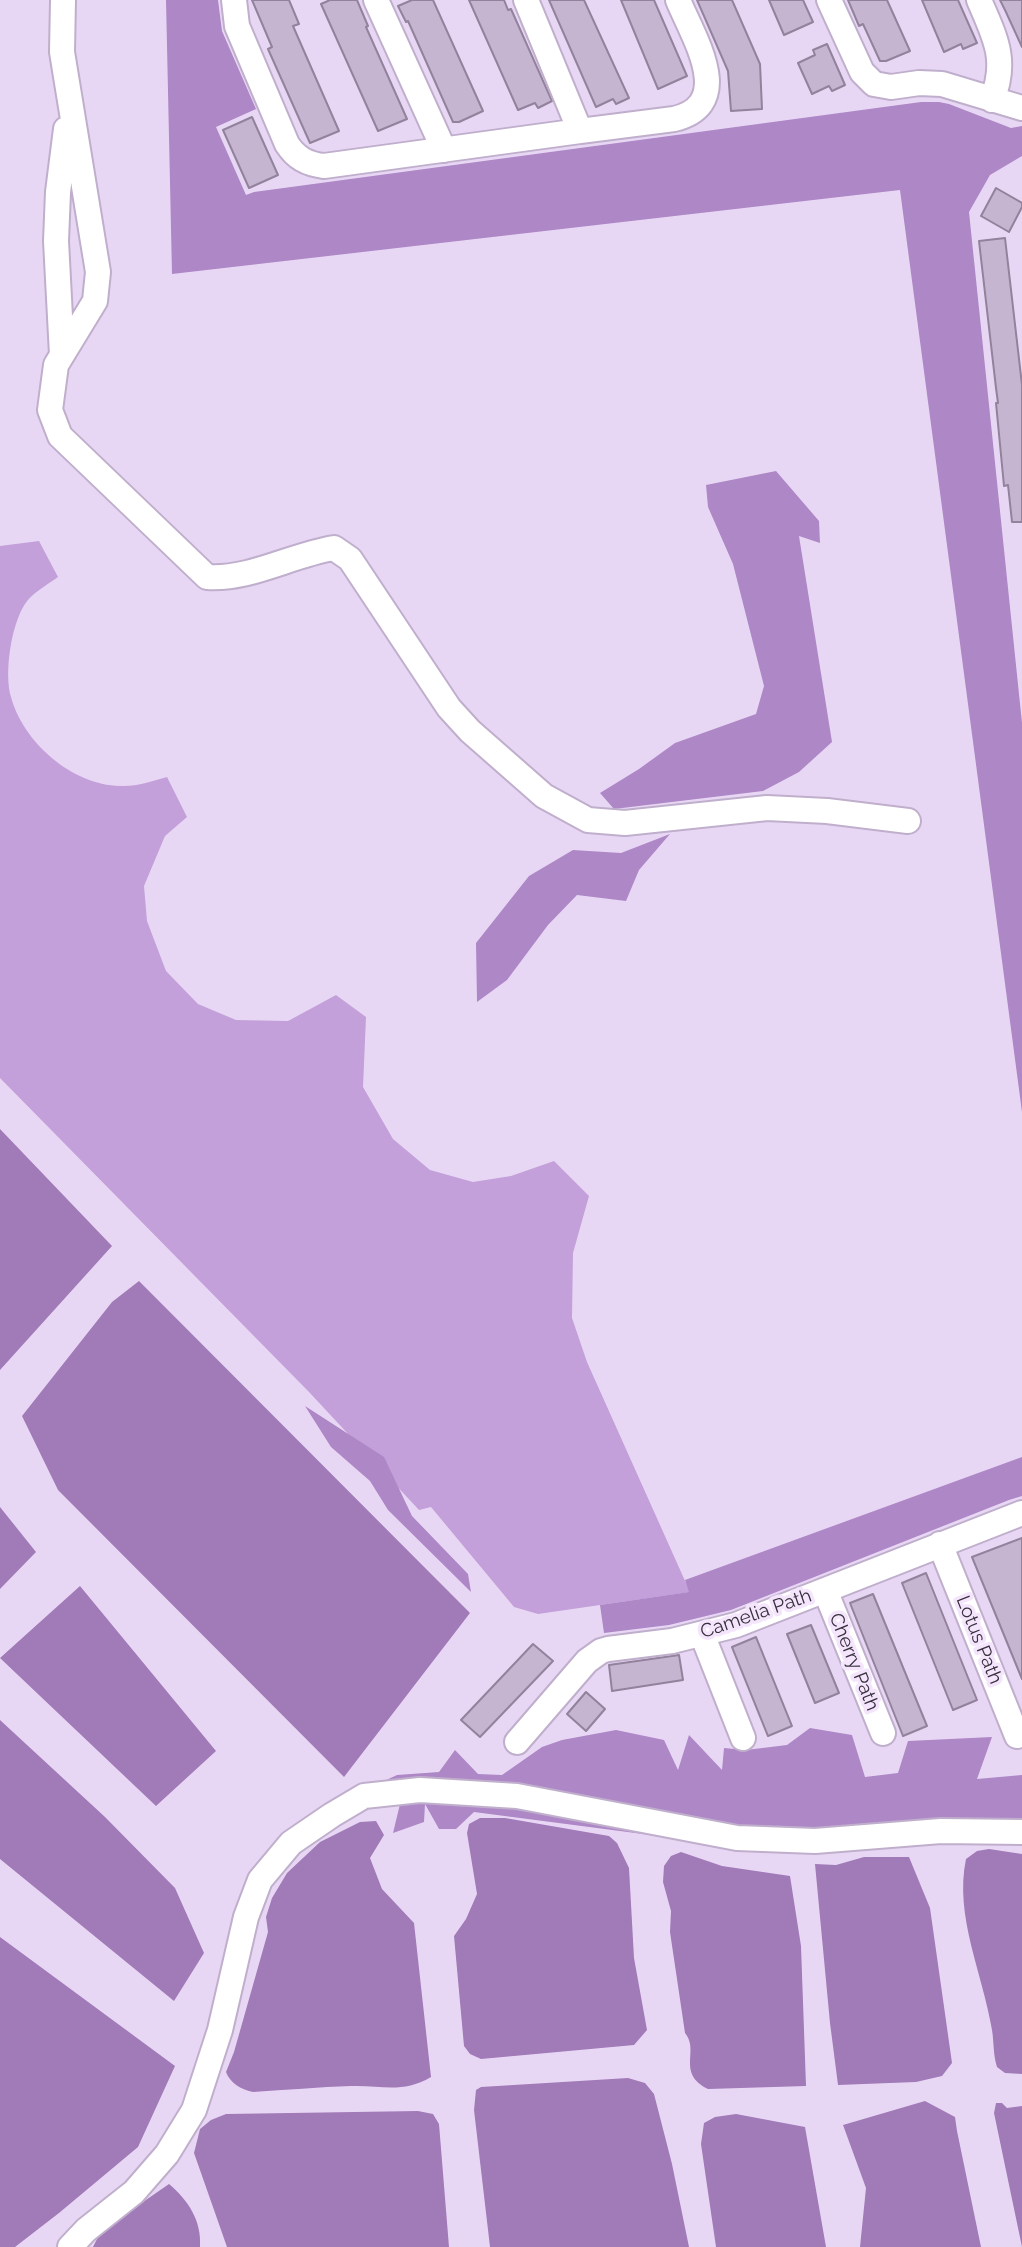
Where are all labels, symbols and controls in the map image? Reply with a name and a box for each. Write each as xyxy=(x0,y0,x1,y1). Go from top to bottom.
street label: Camelia Path xyxy=(697,1584,815,1644)
street label: Lotus Path xyxy=(951,1593,1007,1687)
street label: Cherry Path xyxy=(824,1610,884,1714)

